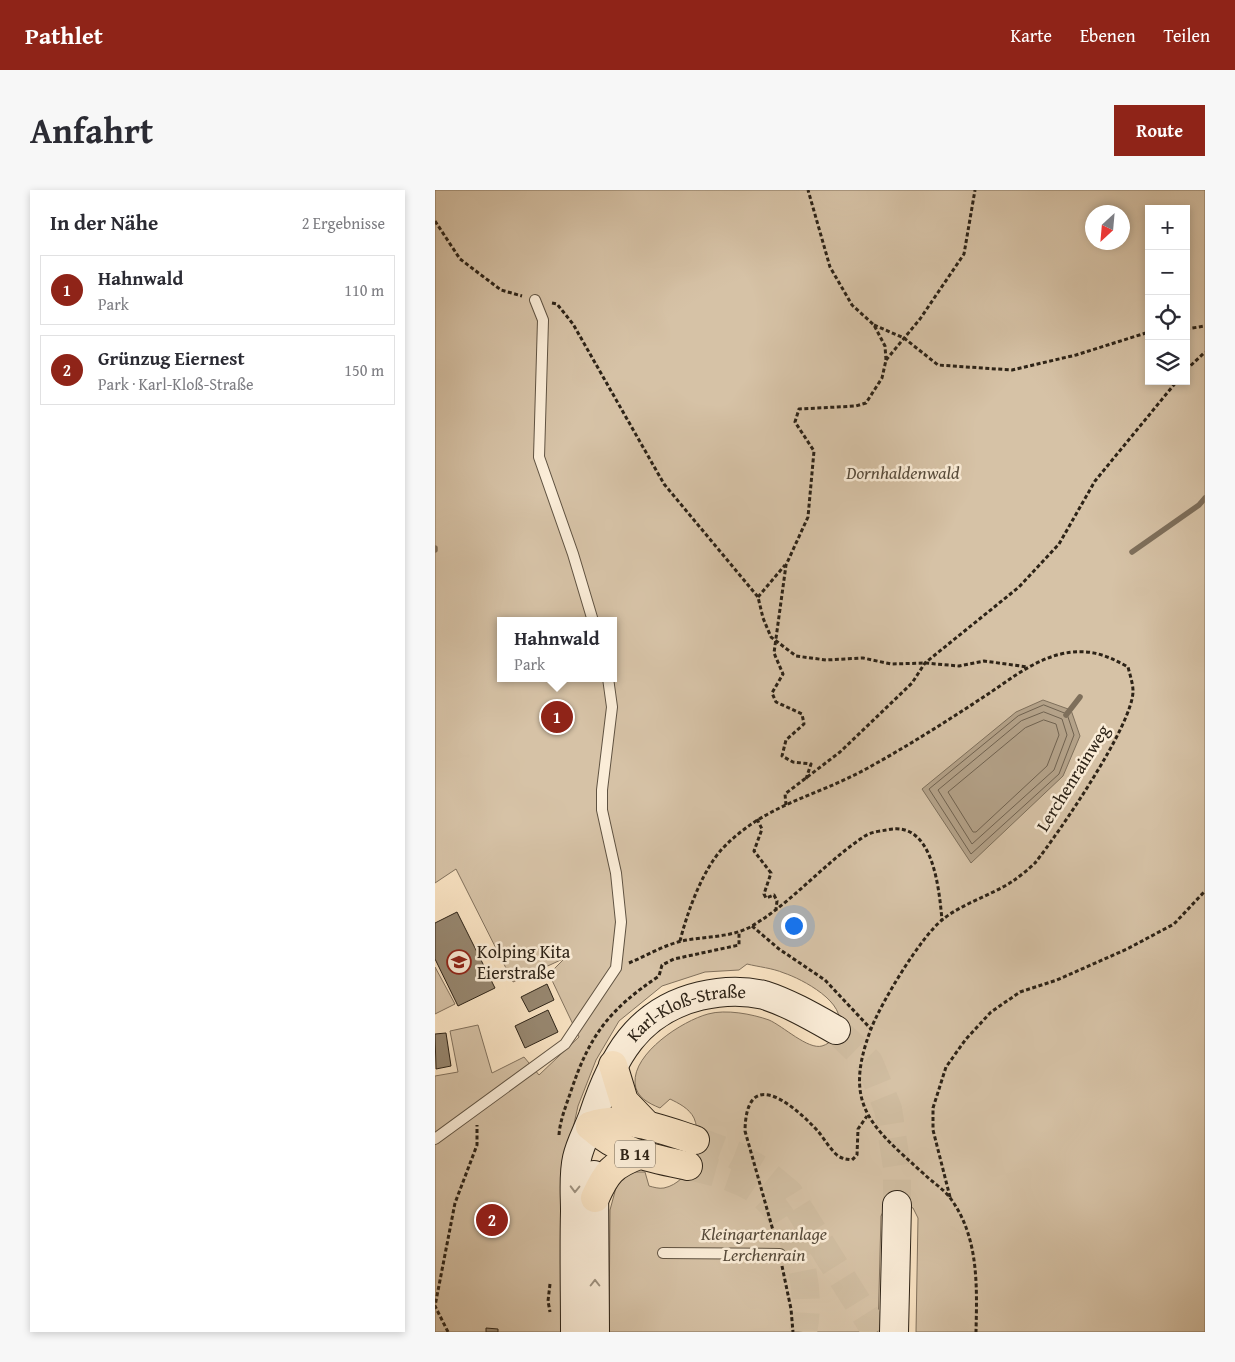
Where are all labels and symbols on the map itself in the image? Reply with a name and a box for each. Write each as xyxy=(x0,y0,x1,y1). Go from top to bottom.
north arrow xyxy=(1085,205,1130,250)
park label: Dornhaldenwald xyxy=(845,459,960,486)
pin: 1 xyxy=(541,698,573,736)
street label: Lerchenrainweg xyxy=(1029,719,1116,836)
your location xyxy=(781,913,807,939)
place label: Kolping Kita Eierstraße xyxy=(477,938,571,986)
school or university icon: Kolping Kita Eierstraße xyxy=(446,949,472,975)
street label: Karl-Kloß-Straße xyxy=(620,978,747,1047)
road number: B 14 xyxy=(615,1141,655,1168)
one-way arrow xyxy=(570,1186,580,1194)
pin: 2 xyxy=(476,1201,508,1239)
park label: Kleingartenanlage Lerchenrain xyxy=(700,1220,827,1268)
one-way arrow xyxy=(590,1279,600,1287)

